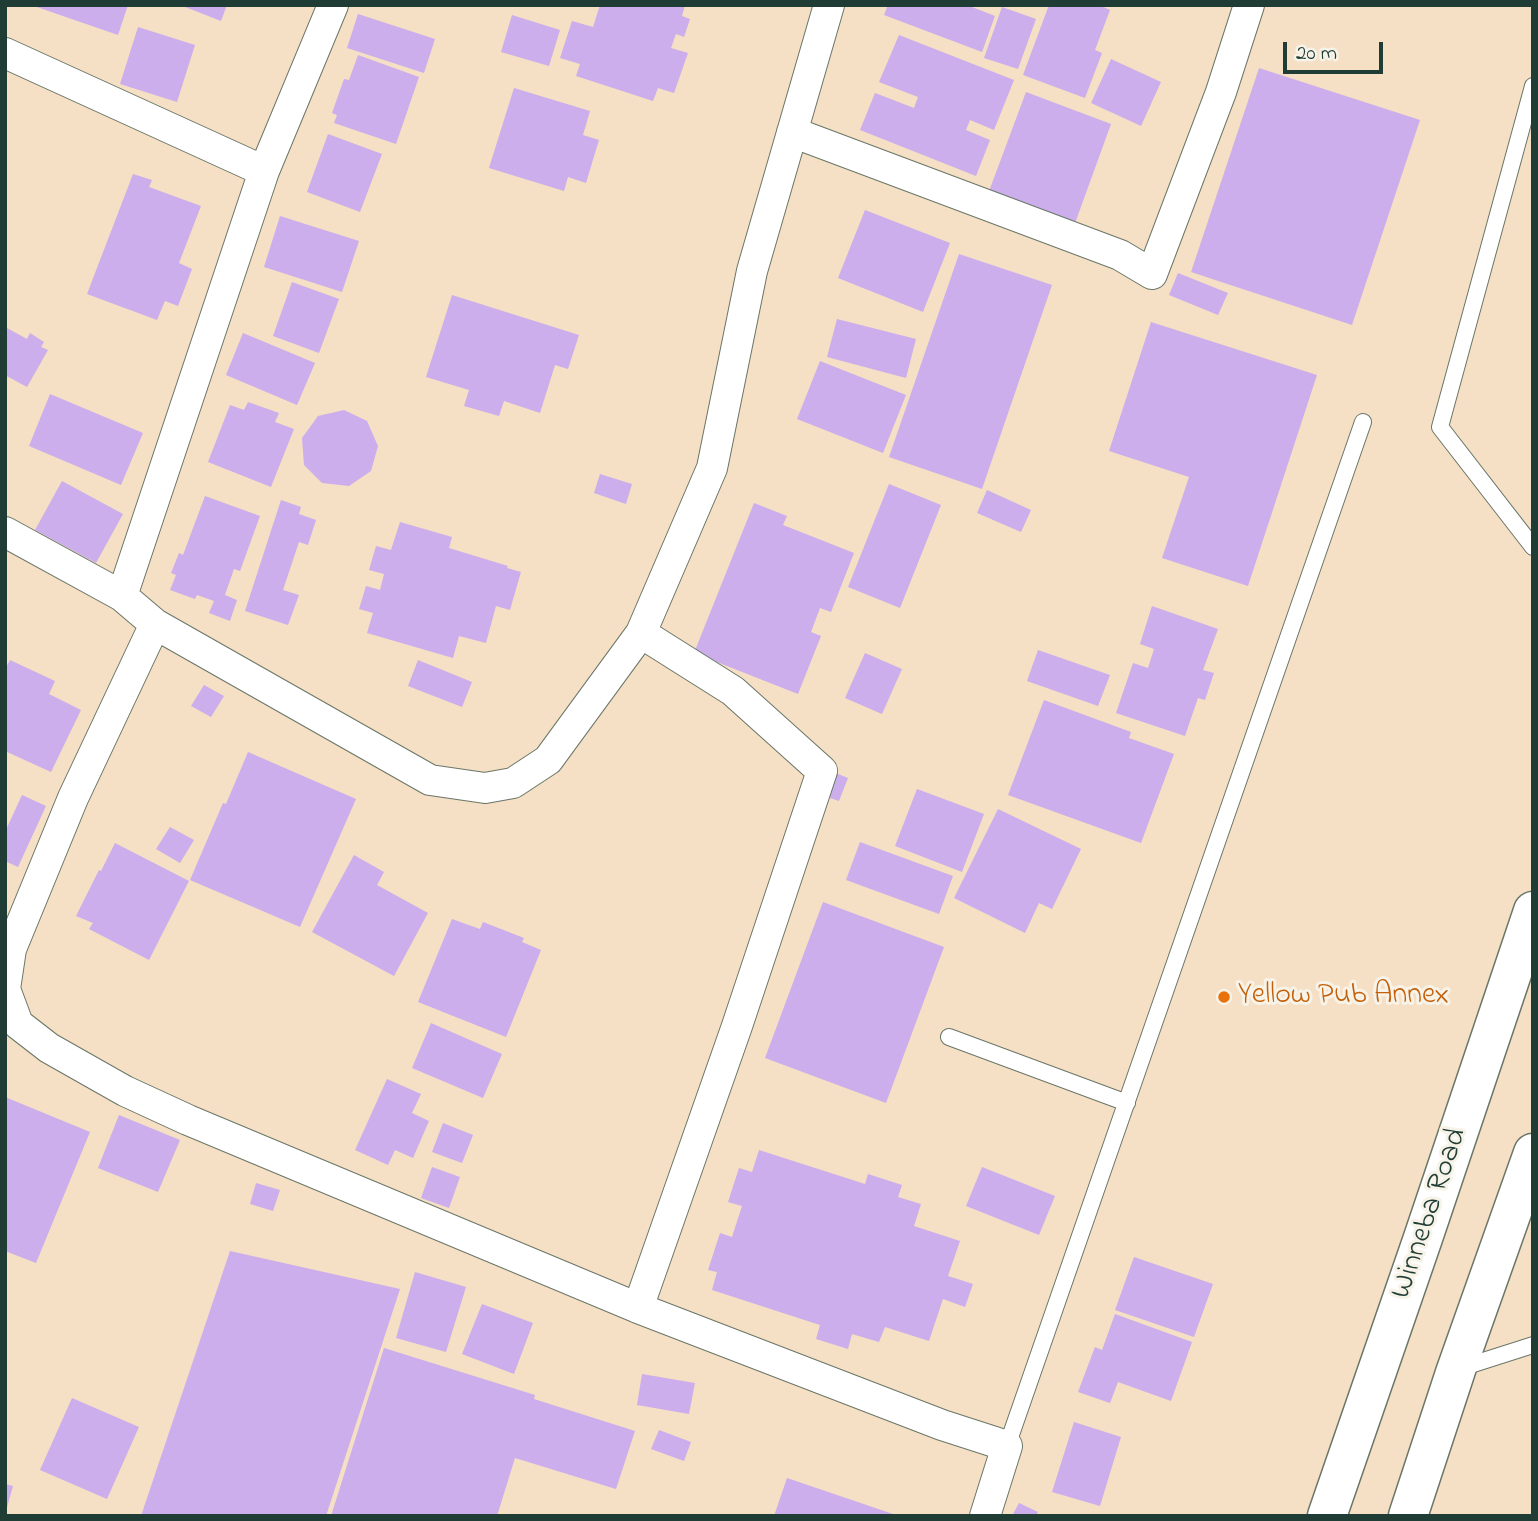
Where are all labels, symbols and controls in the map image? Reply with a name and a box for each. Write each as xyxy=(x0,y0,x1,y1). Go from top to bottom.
scale bar xyxy=(1286,28,1386,72)
text: 20 m xyxy=(1296,39,1337,69)
place label: Yellow Pub Annex xyxy=(1238,979,1449,1015)
marker: Yellow Pub Annex xyxy=(1216,989,1232,1005)
street label: Winneba Road xyxy=(1385,1124,1477,1304)

